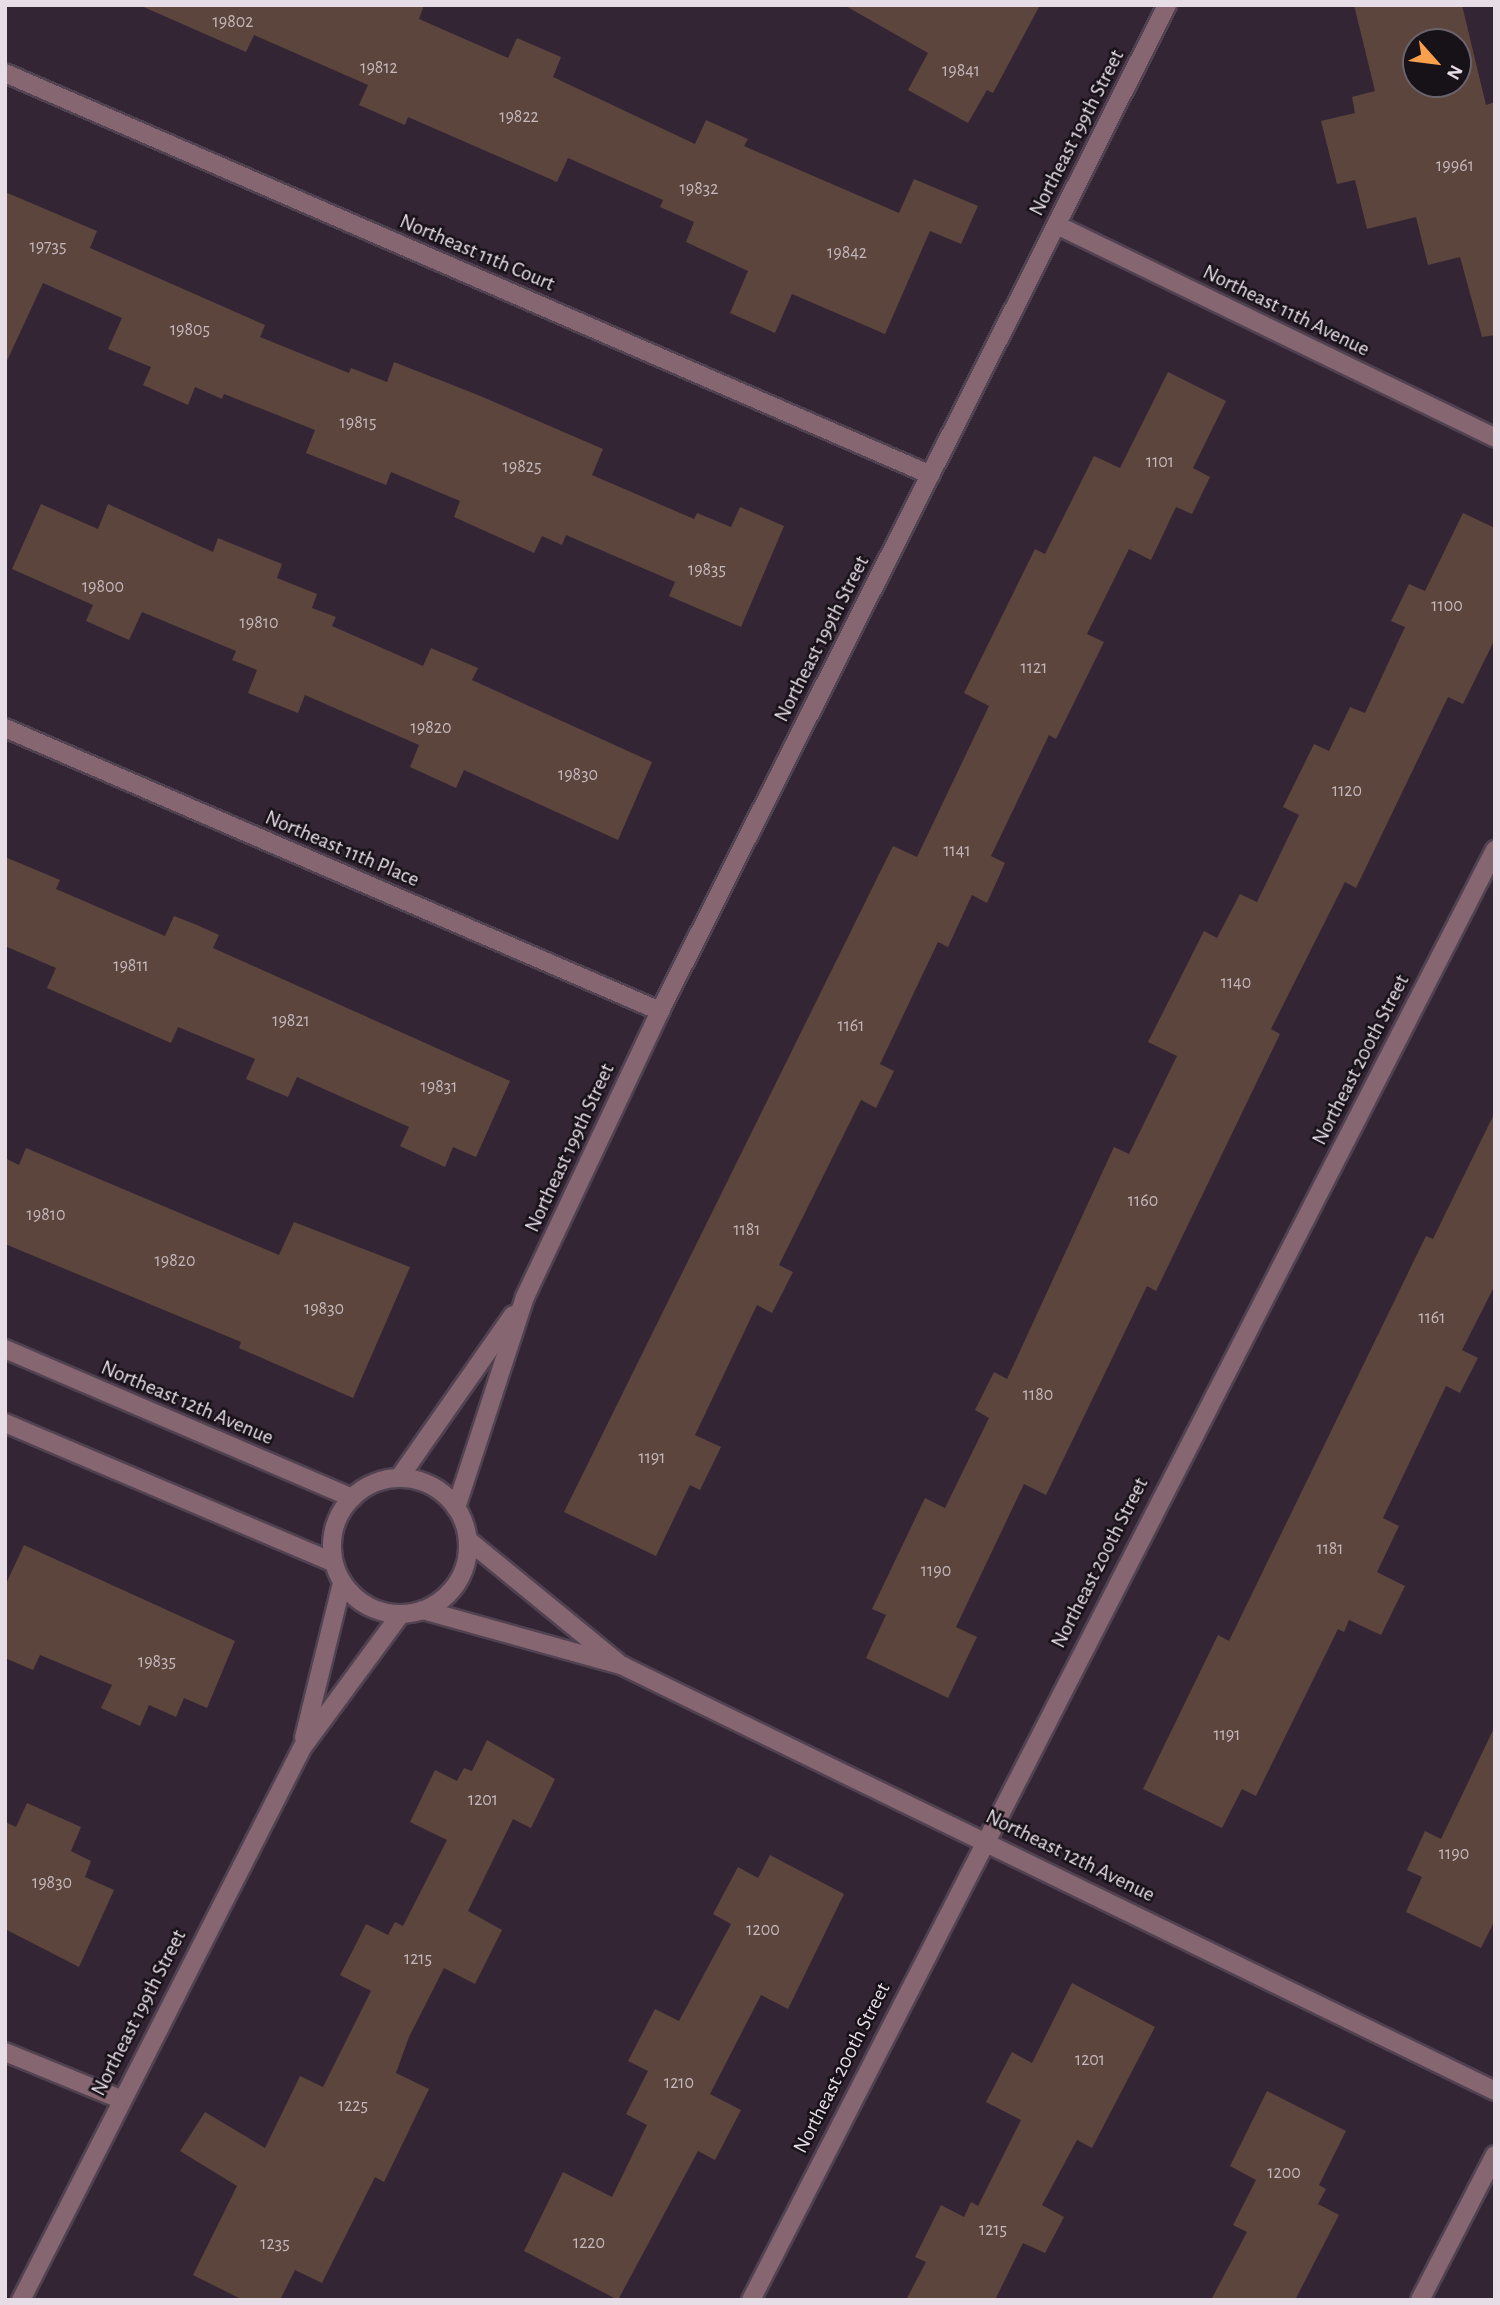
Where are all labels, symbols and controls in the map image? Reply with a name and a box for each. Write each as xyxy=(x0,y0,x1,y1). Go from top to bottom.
house number: 19802 xyxy=(213,11,253,33)
north arrow xyxy=(1402,28,1472,98)
street label: Northeast 199th Street xyxy=(1024,46,1130,220)
house number: 19812 xyxy=(360,57,398,79)
house number: 19841 xyxy=(942,60,980,82)
text: N xyxy=(1443,62,1466,82)
house number: 19822 xyxy=(499,106,539,128)
house number: 19961 xyxy=(1436,155,1474,177)
house number: 19832 xyxy=(680,178,718,200)
street label: Northeast 11th Court xyxy=(396,209,558,297)
house number: 19735 xyxy=(29,236,67,258)
house number: 19842 xyxy=(827,242,867,264)
street label: Northeast 11th Avenue xyxy=(1198,260,1374,362)
house number: 19805 xyxy=(170,319,210,341)
house number: 19815 xyxy=(340,412,376,434)
house number: 1101 xyxy=(1146,451,1174,473)
house number: 19825 xyxy=(503,456,541,478)
street label: Northeast 199th Street xyxy=(769,552,875,726)
house number: 19835 xyxy=(688,559,726,581)
house number: 19800 xyxy=(82,576,124,598)
house number: 1100 xyxy=(1431,595,1463,617)
house number: 19810 xyxy=(240,612,278,634)
house number: 1121 xyxy=(1021,657,1047,679)
house number: 19820 xyxy=(411,717,451,739)
house number: 19830 xyxy=(558,764,598,786)
house number: 1120 xyxy=(1332,780,1362,802)
street label: Northeast 11th Place xyxy=(261,805,423,893)
house number: 1141 xyxy=(943,840,971,862)
house number: 19811 xyxy=(113,955,149,977)
street label: Northeast 200th Street xyxy=(1307,971,1415,1149)
house number: 1140 xyxy=(1221,972,1251,994)
house number: 19821 xyxy=(272,1010,310,1032)
house number: 1161 xyxy=(837,1015,865,1037)
street label: Northeast 199th Street xyxy=(520,1060,620,1236)
house number: 19831 xyxy=(421,1076,457,1098)
house number: 1160 xyxy=(1128,1190,1158,1212)
house number: 19810 xyxy=(27,1204,65,1226)
house number: 1181 xyxy=(733,1219,761,1241)
house number: 19820 xyxy=(155,1250,195,1272)
house number: 19830 xyxy=(304,1298,344,1320)
house number: 1161 xyxy=(1418,1307,1446,1329)
street label: Northeast 12th Avenue xyxy=(97,1355,277,1451)
house number: 1180 xyxy=(1023,1384,1053,1406)
house number: 1191 xyxy=(638,1447,666,1469)
street label: Northeast 200th Street xyxy=(1046,1474,1154,1652)
house number: 1181 xyxy=(1316,1538,1344,1560)
house number: 1190 xyxy=(921,1560,951,1582)
house number: 19835 xyxy=(138,1651,176,1673)
house number: 1191 xyxy=(1213,1724,1241,1746)
house number: 1201 xyxy=(468,1789,498,1811)
street label: Northeast 12th Avenue xyxy=(981,1804,1159,1908)
house number: 1190 xyxy=(1439,1843,1469,1865)
house number: 19830 xyxy=(32,1872,72,1894)
house number: 1200 xyxy=(746,1919,780,1941)
street label: Northeast 199th Street xyxy=(86,1926,192,2100)
house number: 1215 xyxy=(404,1948,432,1970)
street label: Northeast 200th Street xyxy=(788,1979,896,2157)
house number: 1201 xyxy=(1075,2049,1105,2071)
house number: 1210 xyxy=(664,2072,694,2094)
house number: 1225 xyxy=(338,2095,368,2117)
house number: 1200 xyxy=(1267,2162,1301,2184)
house number: 1215 xyxy=(979,2219,1007,2241)
house number: 1220 xyxy=(573,2232,605,2254)
house number: 1235 xyxy=(260,2233,290,2255)

